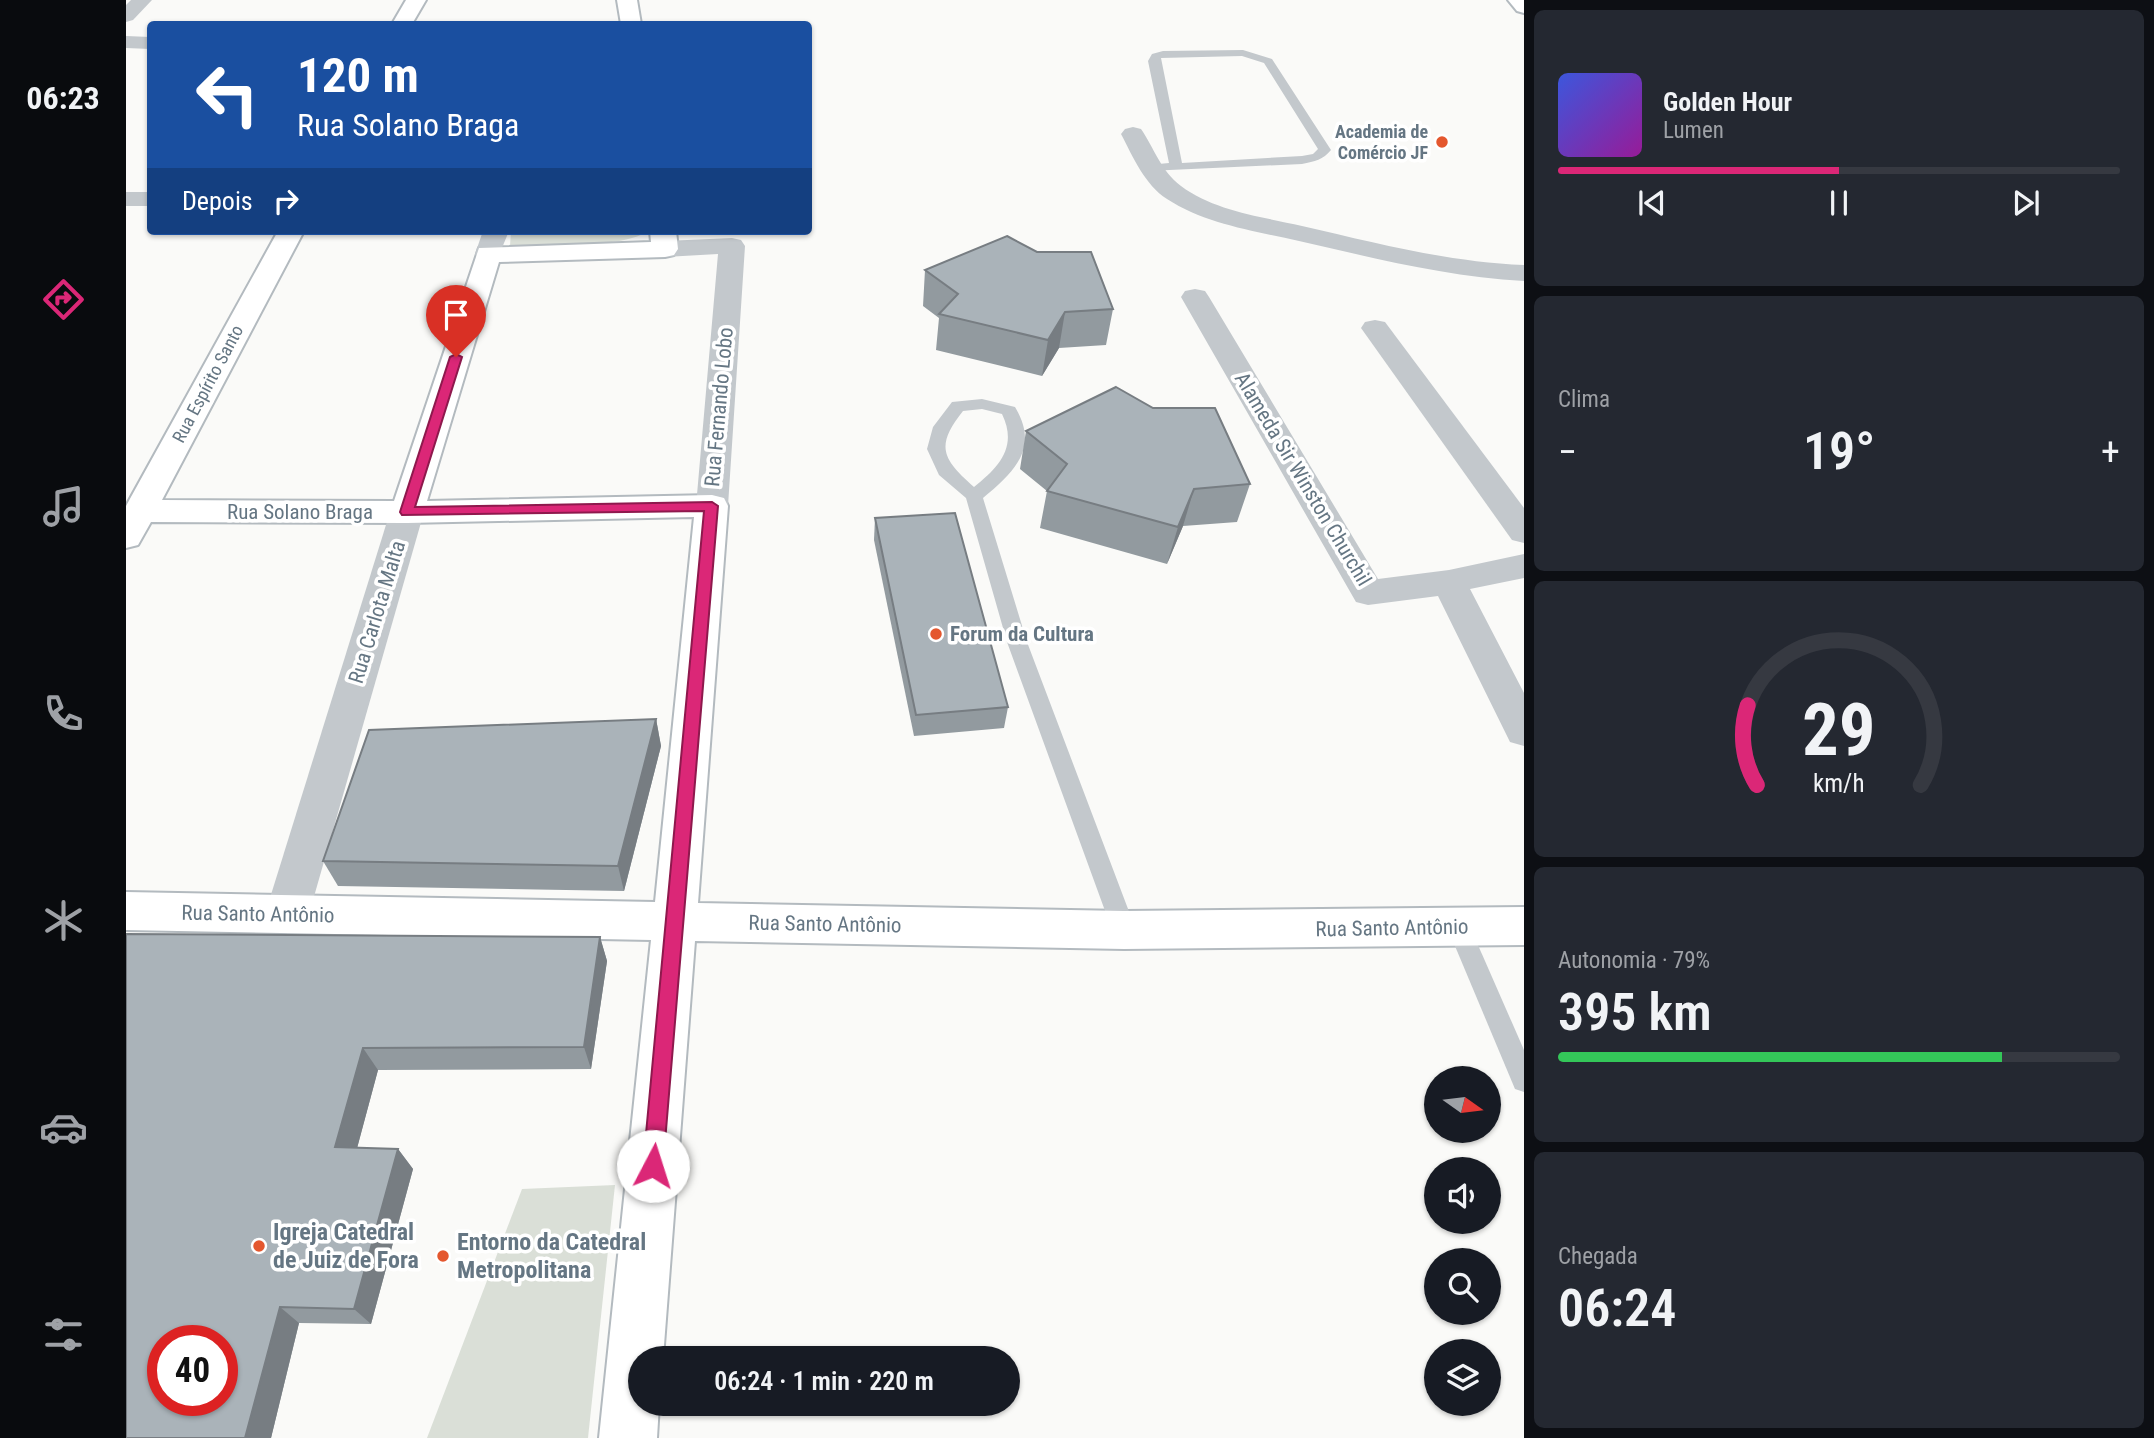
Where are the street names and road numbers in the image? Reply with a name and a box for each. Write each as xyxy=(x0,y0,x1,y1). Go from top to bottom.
street label: Rua Espírito Santo xyxy=(168,321,247,446)
street label: Rua Fernando Lobo xyxy=(700,326,738,488)
street label: Alameda Sir Winston Churchil xyxy=(1230,368,1376,590)
street label: Rua Solano Braga xyxy=(227,500,373,524)
street label: Rua Carlota Malta xyxy=(344,538,410,686)
street label: Rua Santo Antônio xyxy=(181,901,335,927)
street label: Rua Santo Antônio xyxy=(748,911,902,937)
street label: Rua Santo Antônio xyxy=(1315,915,1469,941)

